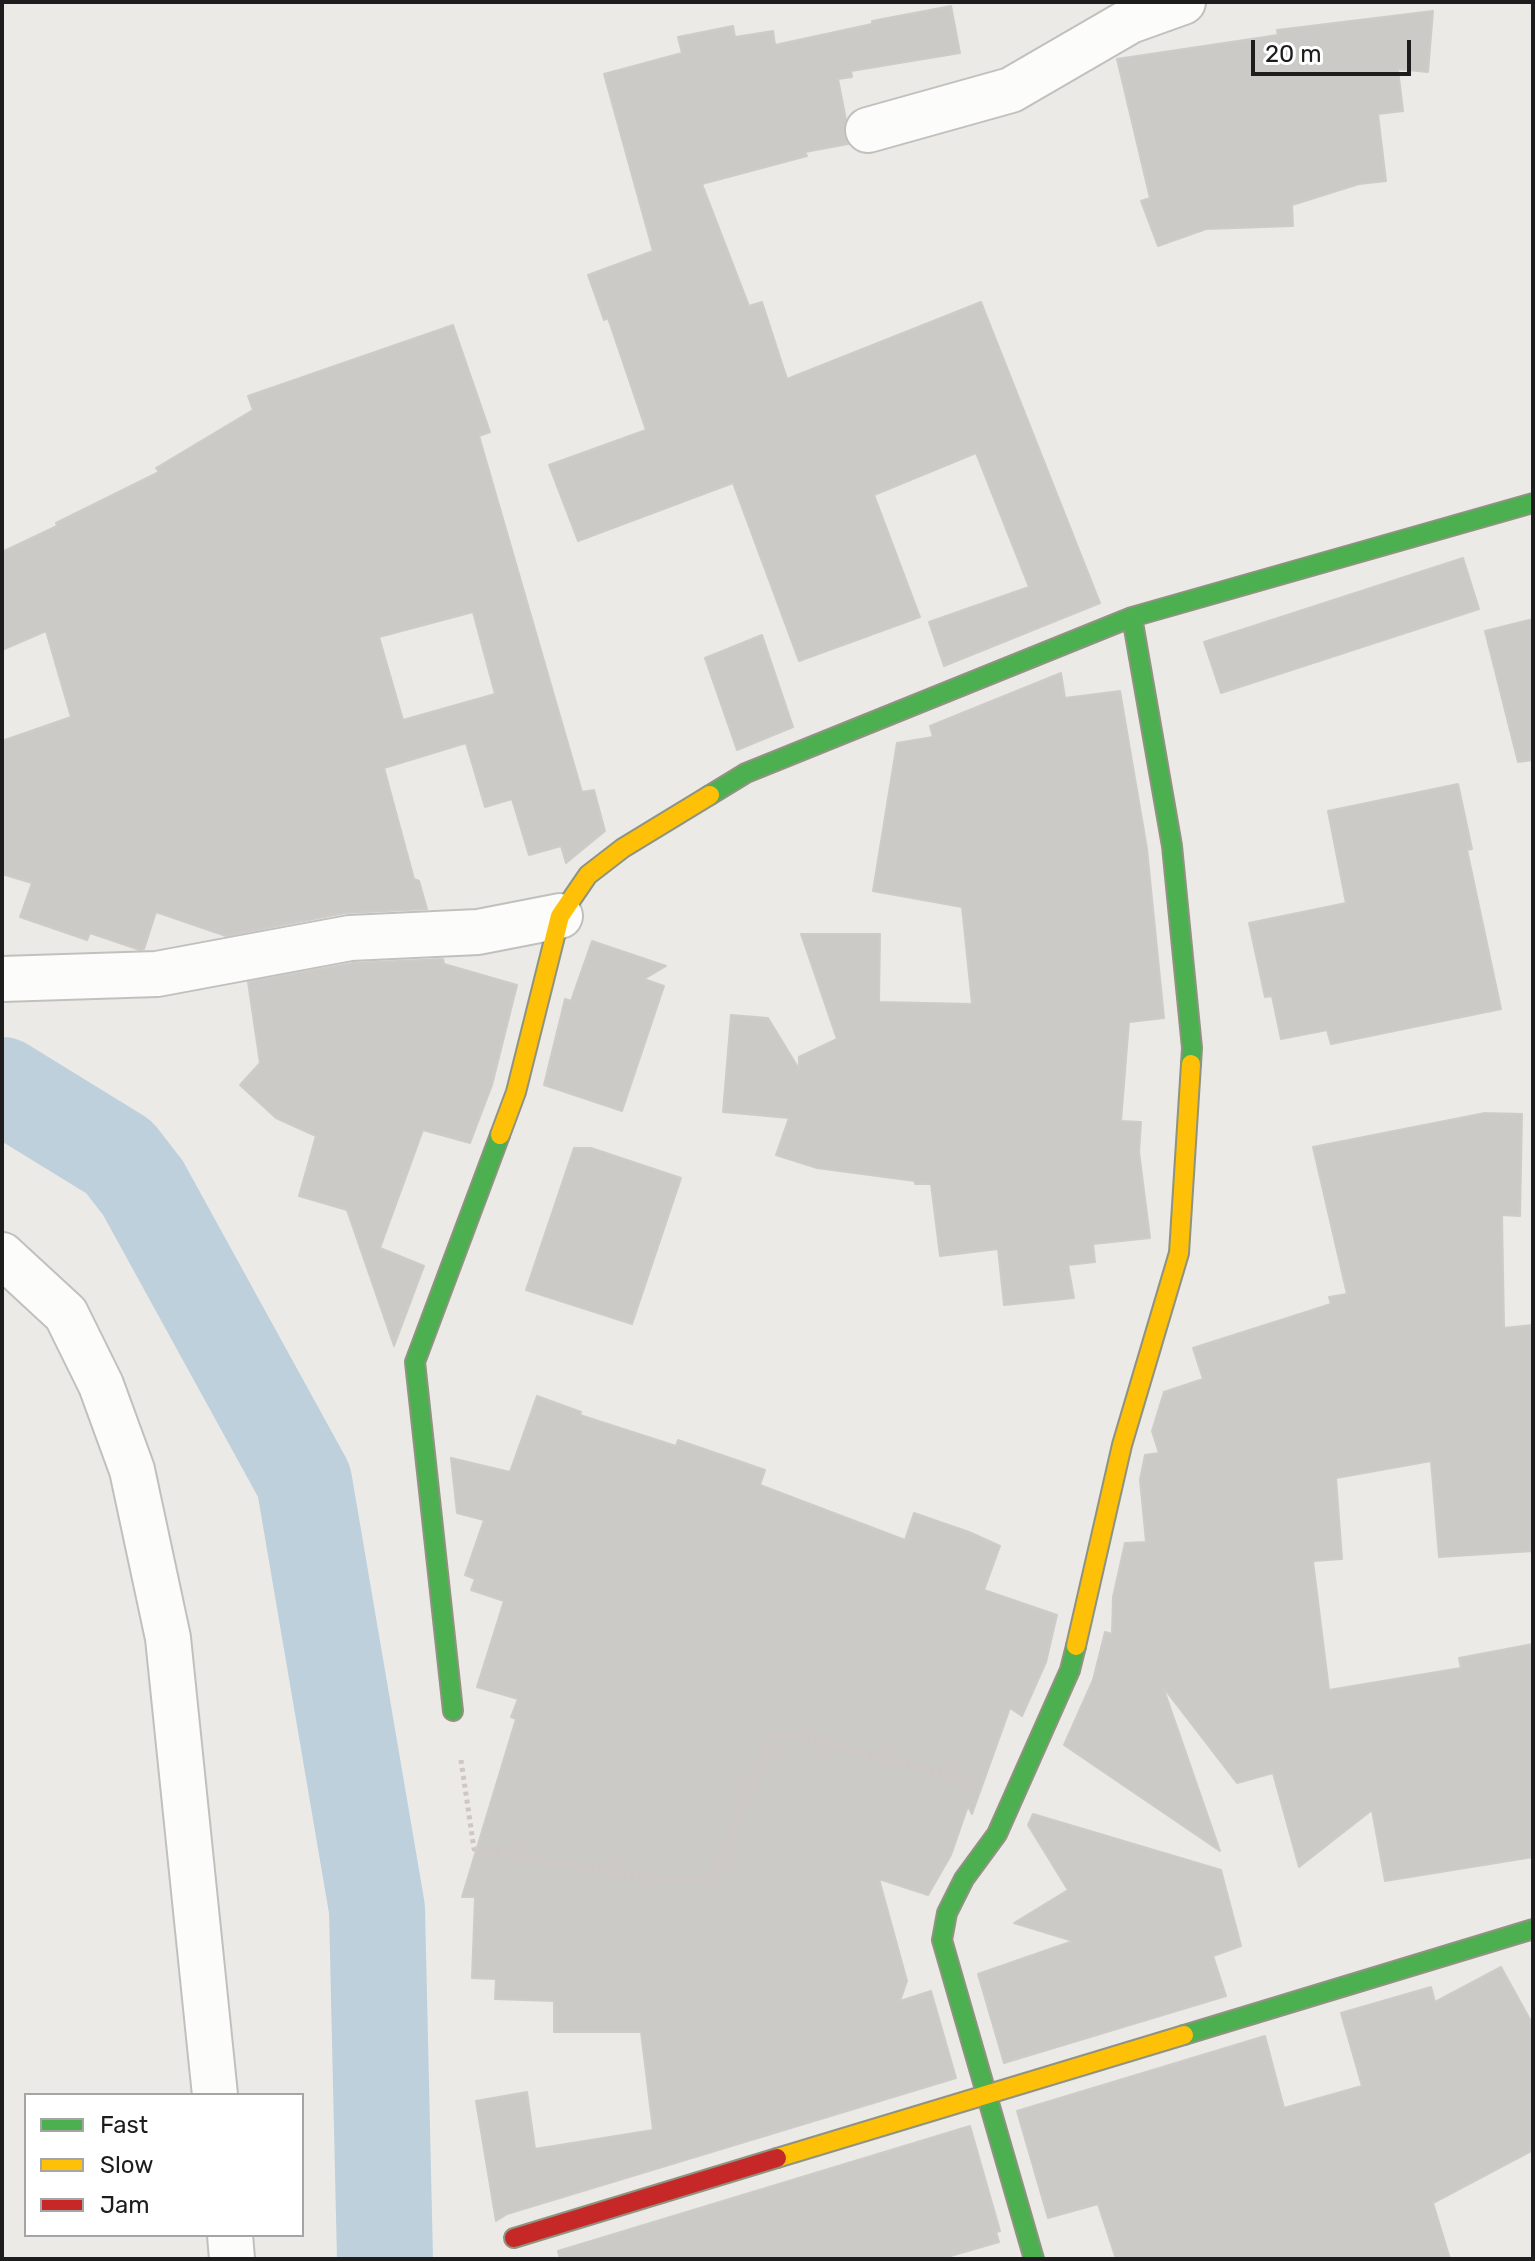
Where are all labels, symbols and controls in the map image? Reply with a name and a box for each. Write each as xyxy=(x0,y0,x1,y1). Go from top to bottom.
scale bar xyxy=(1255,24,1415,74)
text: 20 m xyxy=(1265,40,1322,68)
legend xyxy=(24,2093,304,2237)
text: Fast xyxy=(100,2111,148,2139)
text: Slow xyxy=(100,2151,153,2179)
text: Jam xyxy=(100,2191,150,2219)

